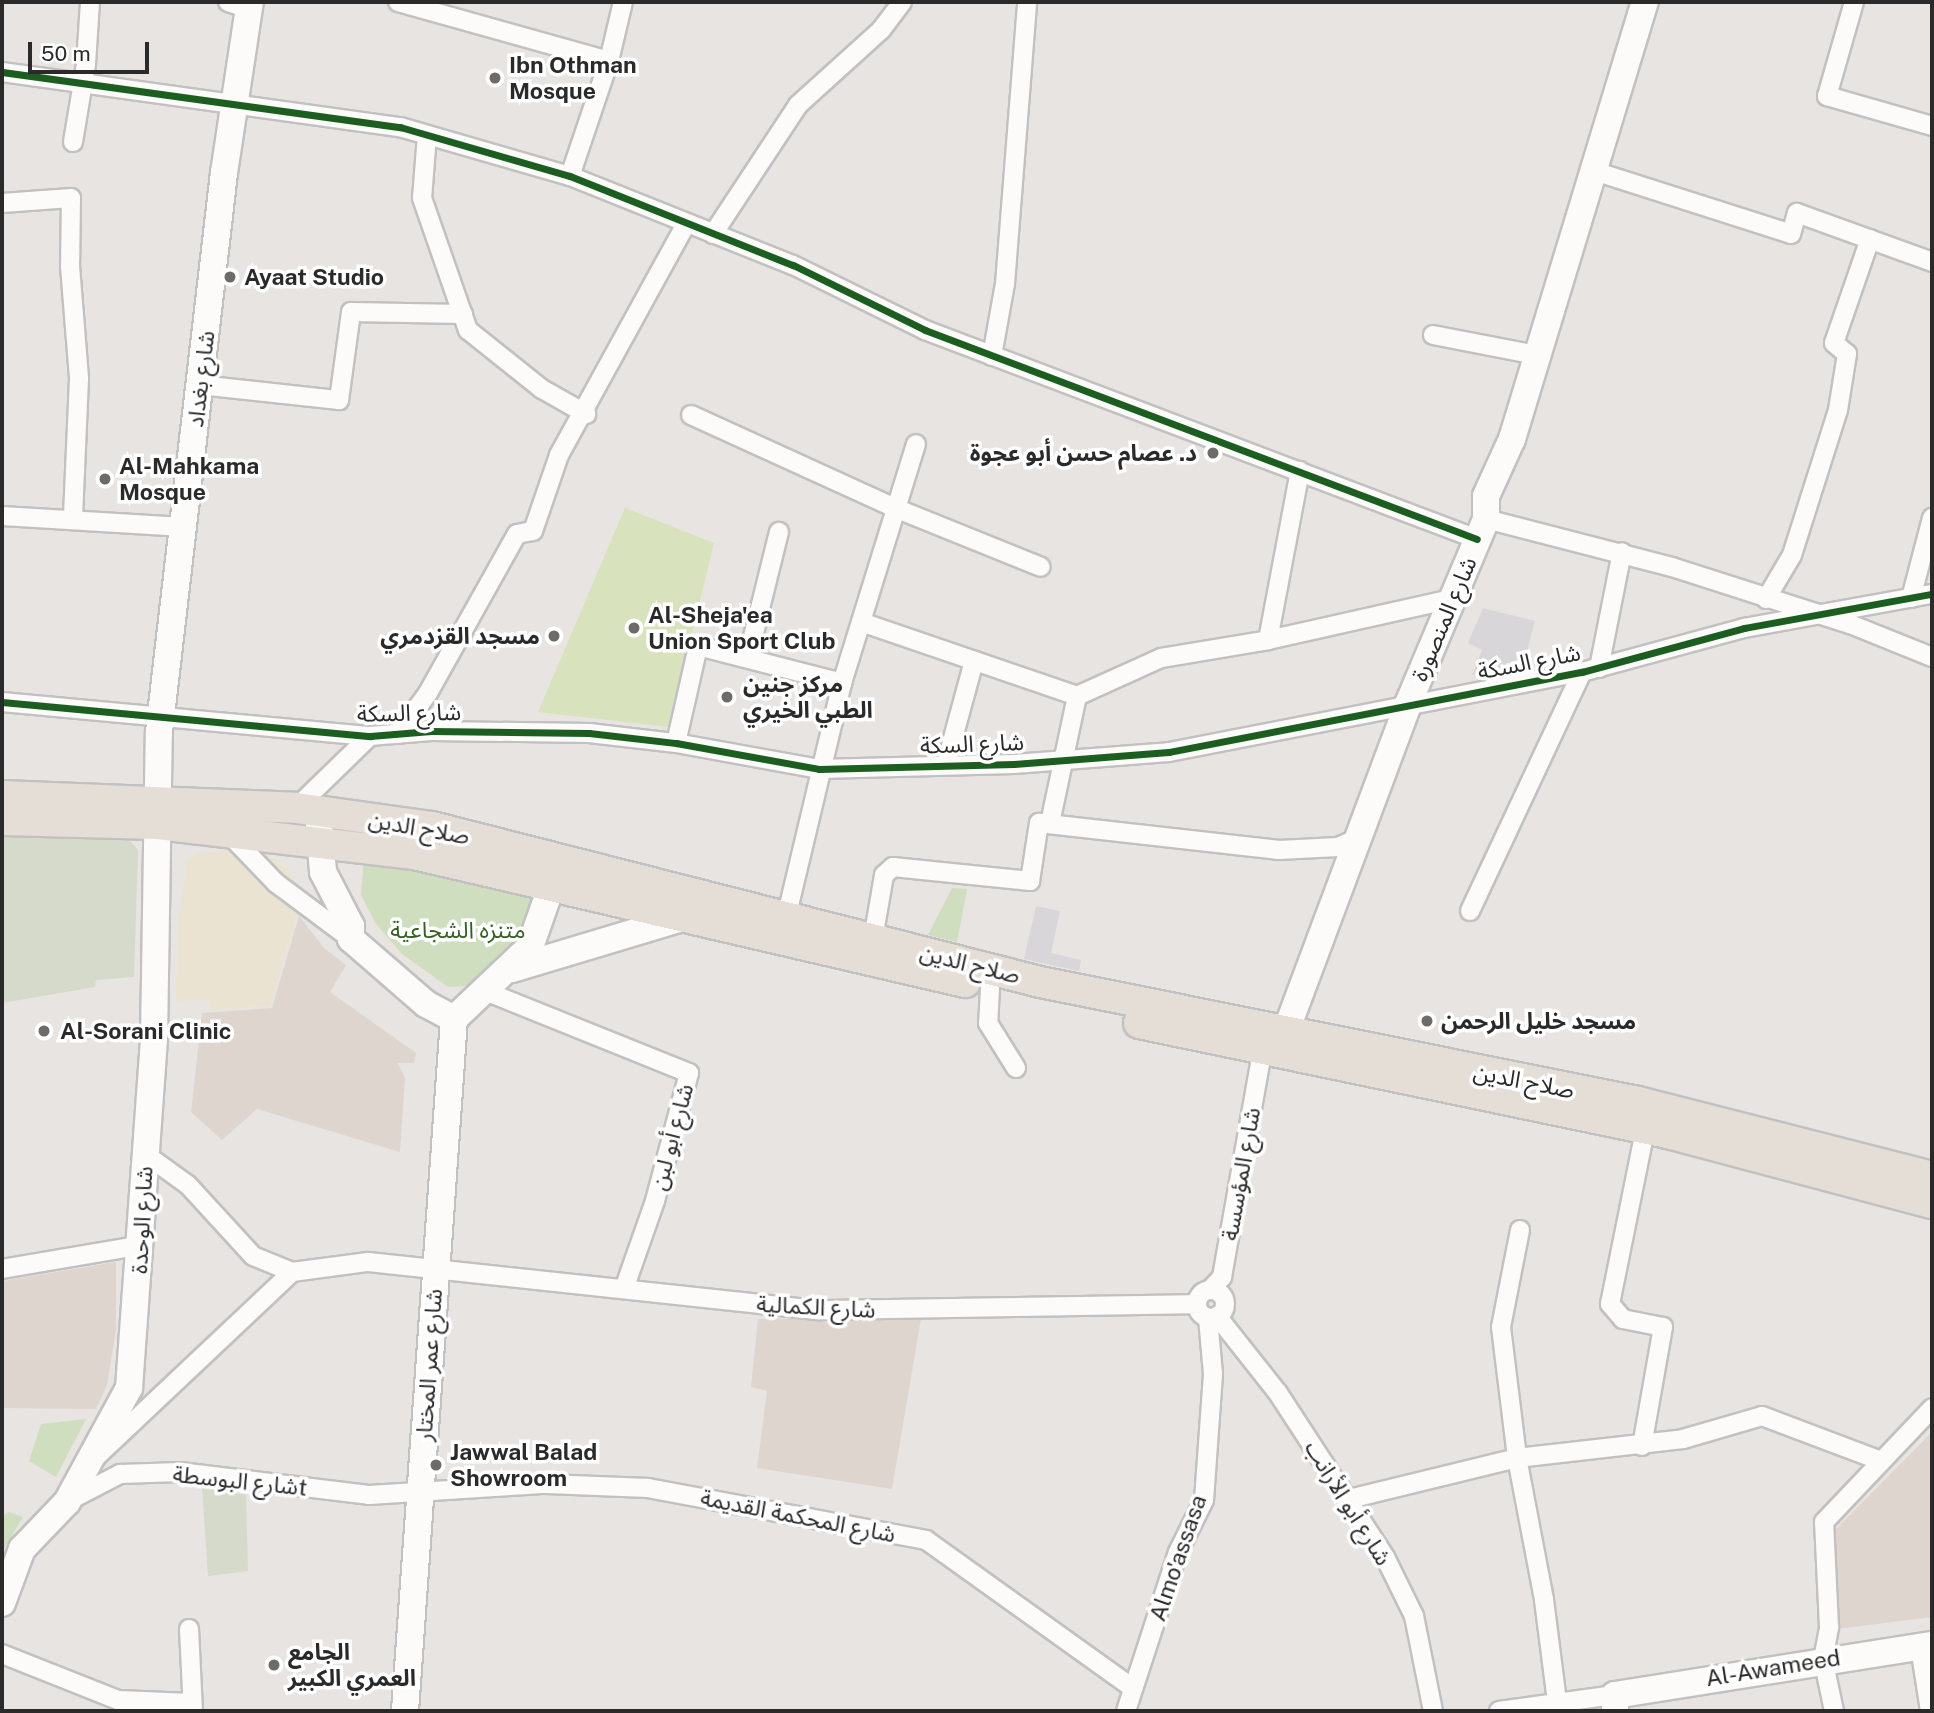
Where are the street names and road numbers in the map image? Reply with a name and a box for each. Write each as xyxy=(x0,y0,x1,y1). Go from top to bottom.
street label: شارع بغداد xyxy=(181,329,221,429)
street label: شارع المنصورة xyxy=(1405,553,1483,685)
street label: شارع السكة xyxy=(1475,639,1583,685)
street label: شارع السكة xyxy=(357,698,461,728)
street label: شارع السكة xyxy=(919,728,1025,760)
street label: صلاح الدين xyxy=(366,806,472,850)
street label: صلاح الدين xyxy=(917,938,1023,990)
street label: صلاح الدين xyxy=(1471,1058,1577,1104)
street label: شارع أبو لبن xyxy=(645,1081,699,1193)
street label: شارع المؤسسة xyxy=(1216,1105,1266,1243)
street label: شارع الوحدة xyxy=(125,1165,159,1275)
street label: شارع عمر المختار xyxy=(410,1288,448,1442)
street label: شارع الكمالية xyxy=(756,1290,876,1324)
street label: شارع أبو الأرانب xyxy=(1299,1435,1397,1571)
street label: شارع البوسطةt xyxy=(171,1460,309,1502)
street label: شارع المحكمة القديمة xyxy=(698,1484,898,1548)
street label: Almo'assasa xyxy=(1143,1491,1213,1625)
street label: Al-Awameed xyxy=(1704,1644,1842,1692)

